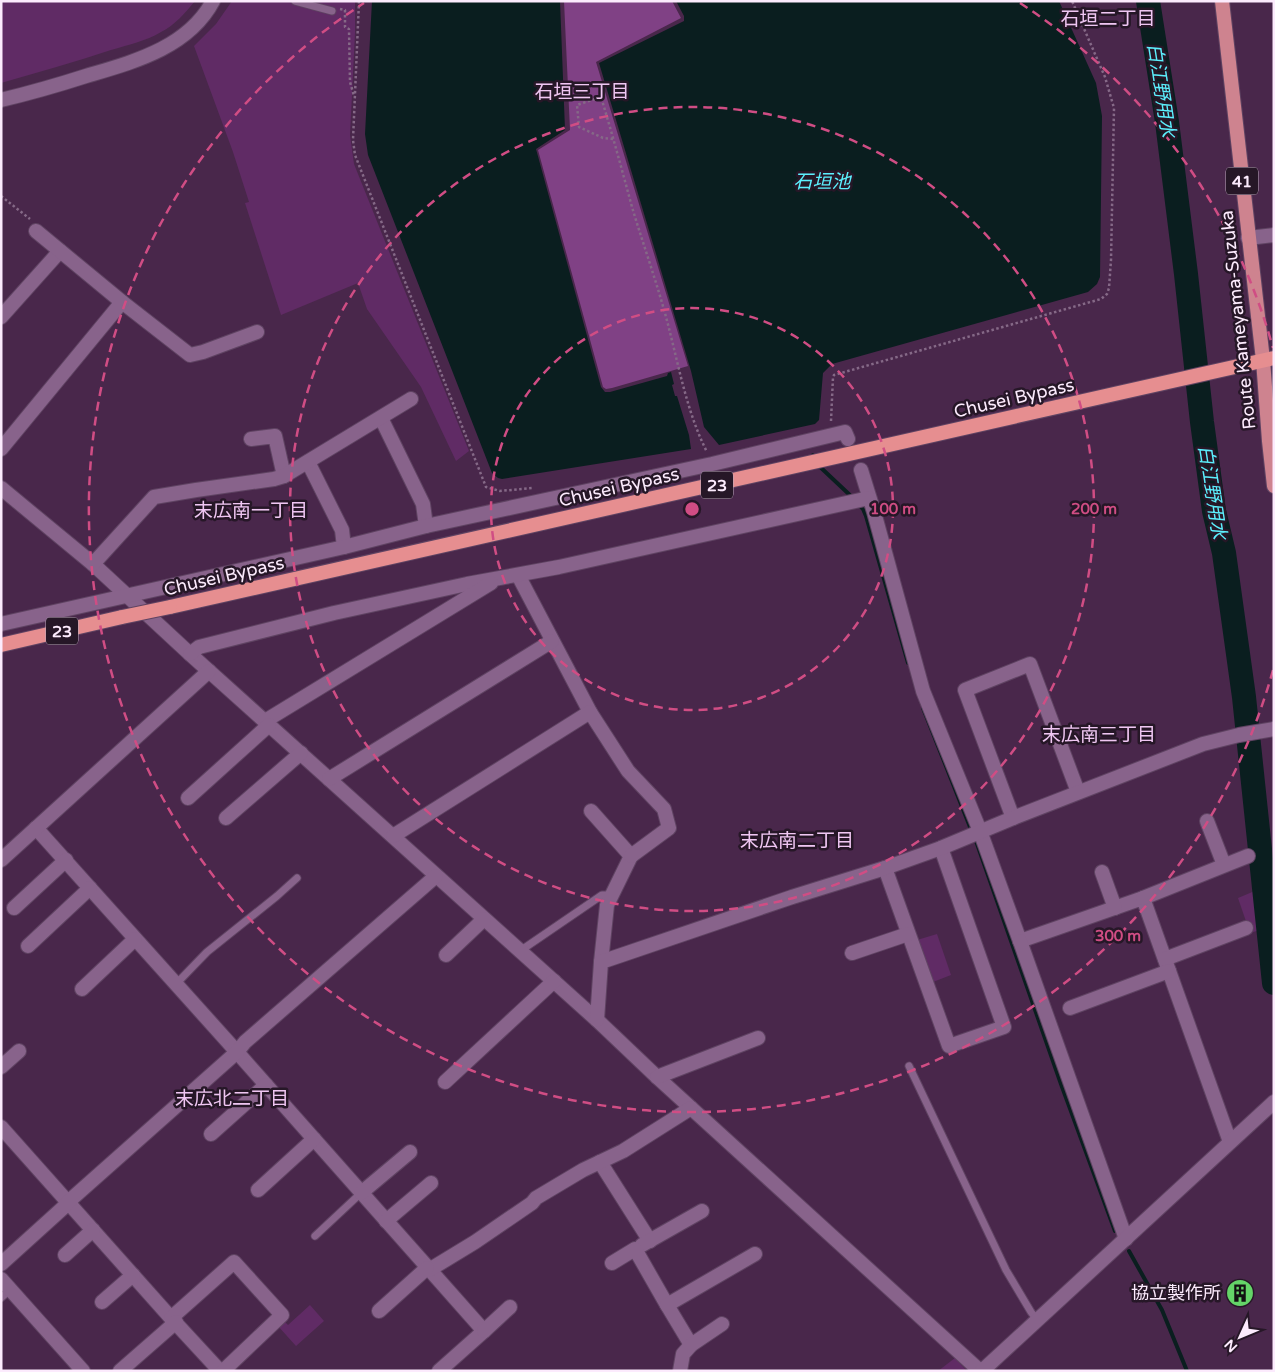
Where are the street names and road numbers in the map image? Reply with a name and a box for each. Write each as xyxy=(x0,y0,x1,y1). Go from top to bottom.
road number: 41 xyxy=(1226,168,1258,195)
street label: Route Kameyama-Suzuka xyxy=(1216,209,1260,431)
street label: Chusei Bypass xyxy=(952,373,1076,423)
street label: Chusei Bypass xyxy=(557,462,681,512)
road number: 23 xyxy=(701,472,733,498)
street label: Chusei Bypass xyxy=(162,551,286,601)
road number: 23 xyxy=(46,618,78,644)

